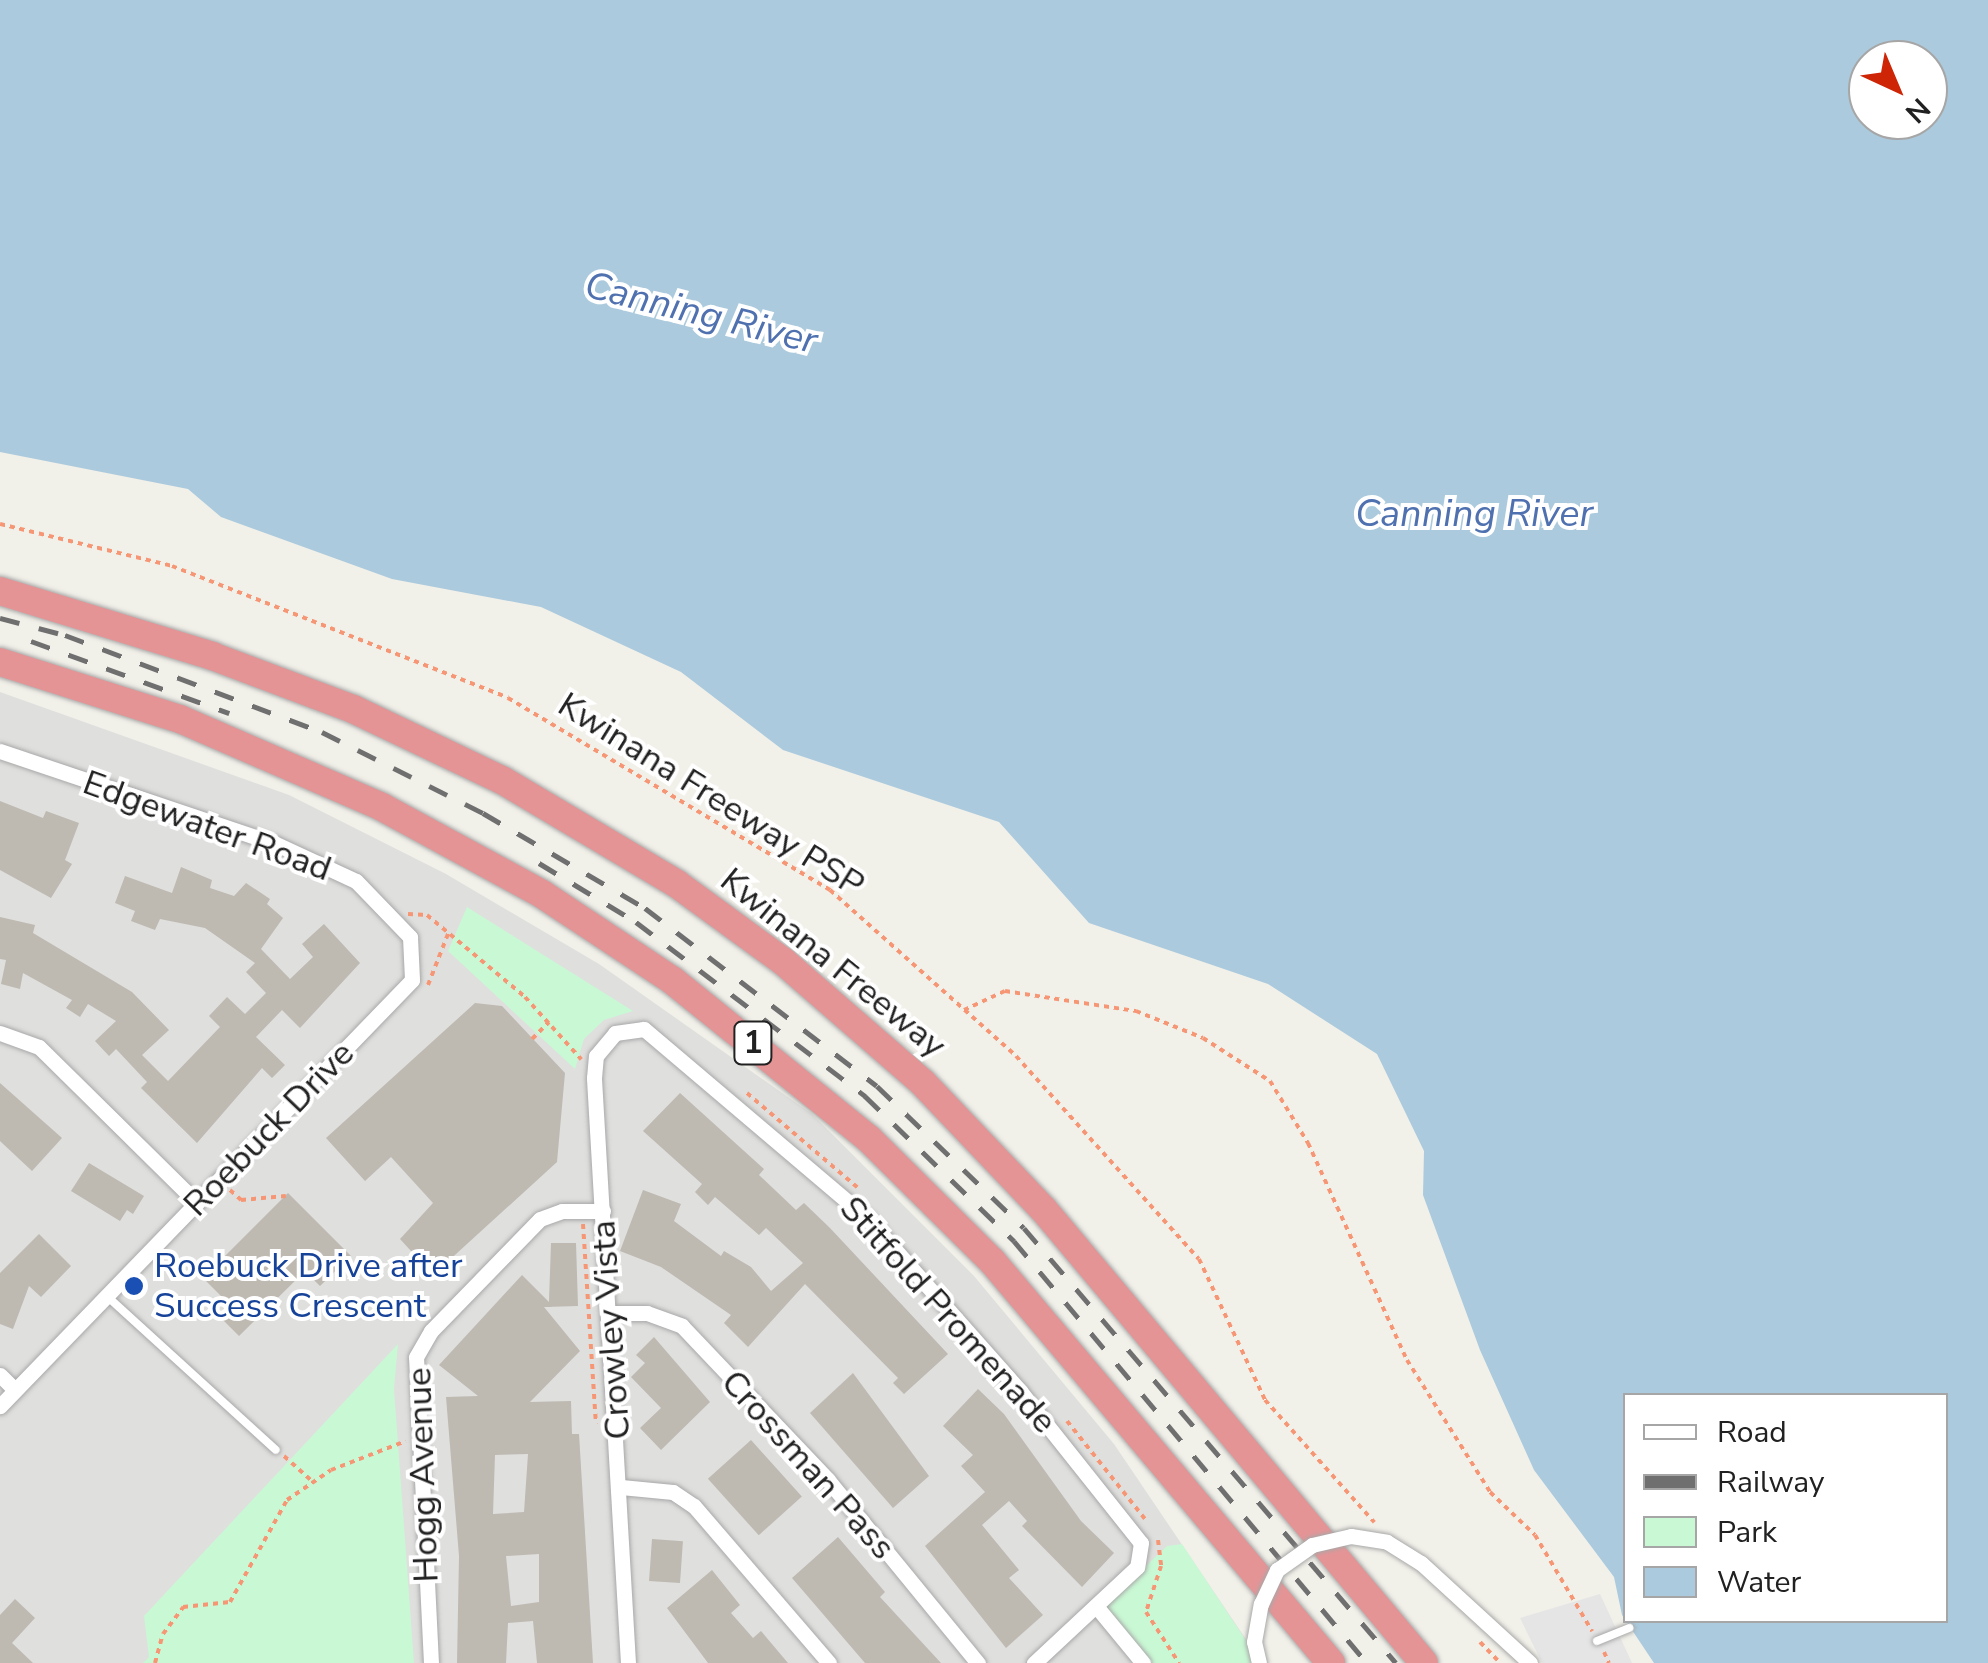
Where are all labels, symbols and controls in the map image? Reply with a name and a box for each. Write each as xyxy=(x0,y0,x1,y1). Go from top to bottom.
north arrow xyxy=(1848,40,1948,140)
text: N xyxy=(1897,89,1938,131)
water label: Canning River xyxy=(580,262,822,364)
water label: Canning River xyxy=(1355,491,1593,537)
street label: Kwinana Freeway PSP xyxy=(550,684,872,906)
street label: Edgewater Road xyxy=(77,762,337,890)
street label: Kwinana Freeway xyxy=(712,859,954,1067)
road number: 1 xyxy=(733,1016,773,1070)
street label: Roebuck Drive xyxy=(175,1033,363,1225)
street label: Stitfold Promenade xyxy=(831,1188,1065,1442)
street label: Crowley Vista xyxy=(582,1219,640,1441)
place label: Roebuck Drive after Success Crescent xyxy=(154,1245,462,1327)
marker: Roebuck Drive after Success Crescent xyxy=(123,1275,145,1297)
street label: Crossman Pass xyxy=(712,1362,904,1568)
street label: Hogg Avenue xyxy=(398,1367,448,1583)
legend xyxy=(1623,1393,1948,1623)
text: Road xyxy=(1717,1412,1787,1453)
text: Railway xyxy=(1717,1462,1825,1503)
text: Park xyxy=(1717,1512,1777,1553)
text: Water xyxy=(1717,1562,1801,1603)

